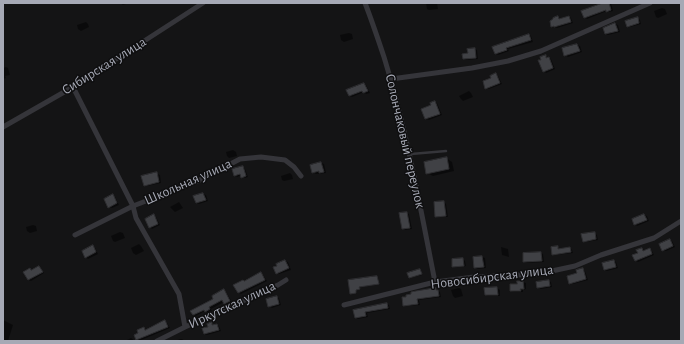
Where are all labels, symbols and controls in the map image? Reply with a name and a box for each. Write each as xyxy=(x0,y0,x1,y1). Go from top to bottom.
street label: Сибирская улица xyxy=(59,33,149,99)
street label: Солончаковый переулок xyxy=(381,72,429,210)
street label: Школьная улица xyxy=(142,155,234,209)
street label: Новосибирская улица xyxy=(430,261,554,293)
street label: Иркутская улица xyxy=(186,277,278,333)

